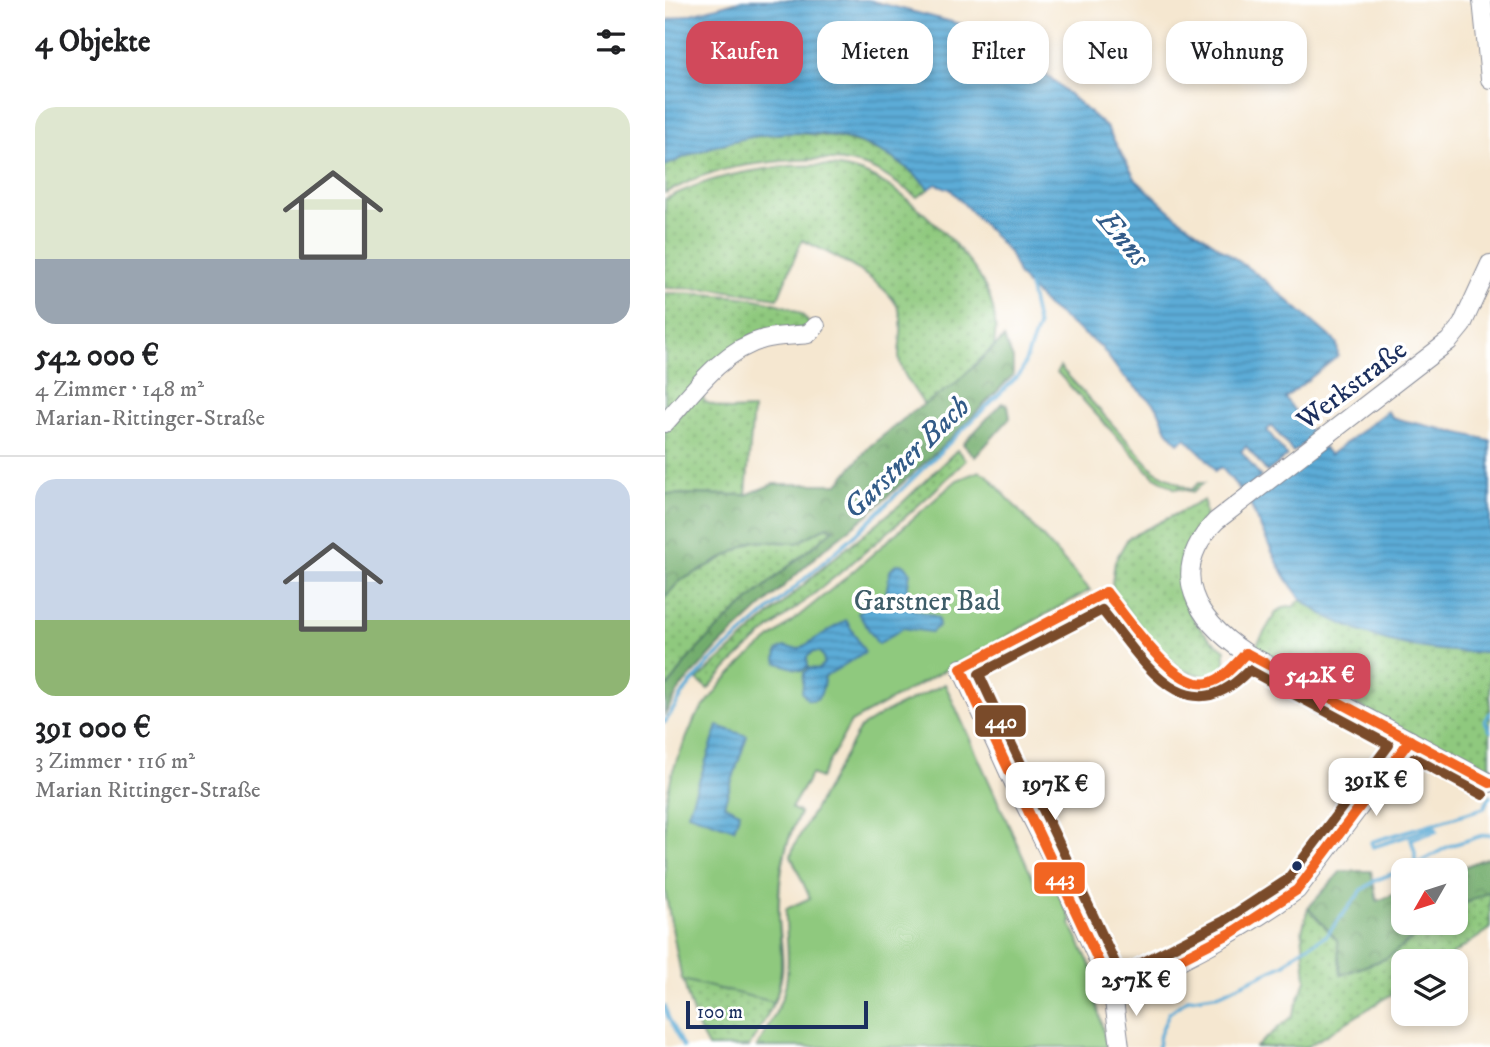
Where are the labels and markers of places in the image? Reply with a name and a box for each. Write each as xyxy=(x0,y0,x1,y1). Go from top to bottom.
pin: 542K € xyxy=(1263,654,1377,713)
pin: 391K € xyxy=(1319,758,1433,818)
pin: 197K € xyxy=(998,762,1112,822)
unlabelled marker xyxy=(1290,859,1304,873)
pin: 257K € xyxy=(1079,958,1193,1018)

